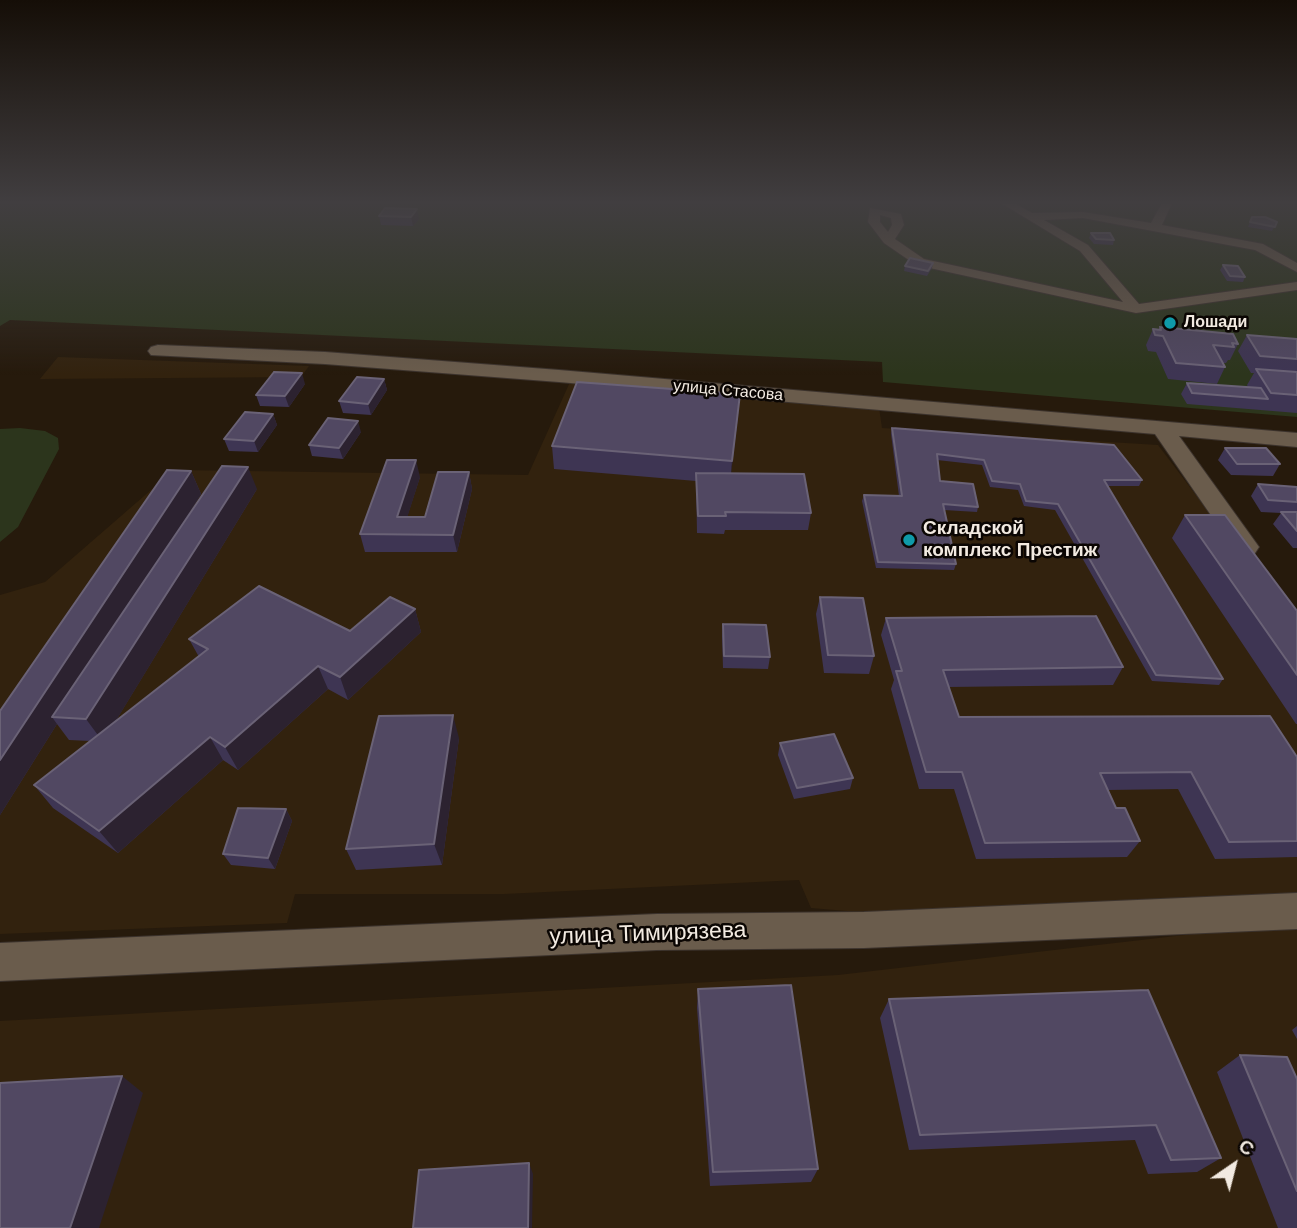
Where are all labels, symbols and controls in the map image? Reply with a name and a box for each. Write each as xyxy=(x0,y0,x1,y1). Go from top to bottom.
place label: Лошади xyxy=(1184,313,1247,333)
marker: Лошади xyxy=(1162,315,1178,331)
street label: улица Стасова xyxy=(672,377,784,405)
place label: Складской комплекс Престиж xyxy=(923,518,1097,562)
marker: Складской комплекс Престиж xyxy=(901,532,917,548)
street label: улица Тимирязева xyxy=(549,917,747,951)
north arrow xyxy=(1199,1130,1269,1200)
text: С xyxy=(1235,1135,1258,1160)

